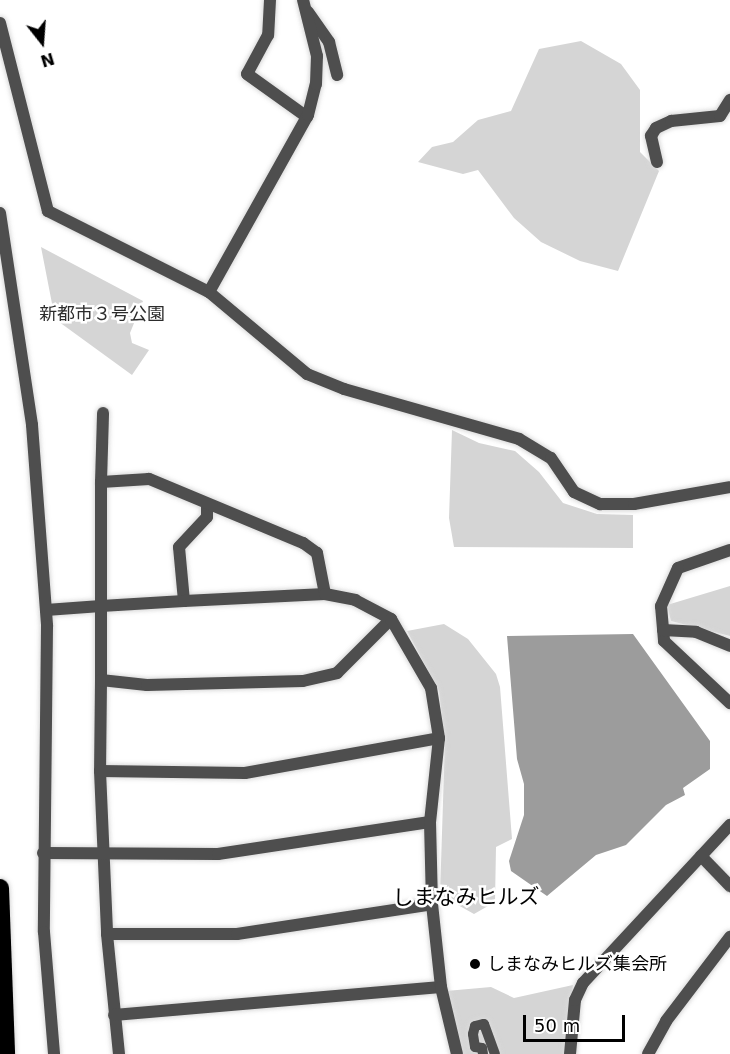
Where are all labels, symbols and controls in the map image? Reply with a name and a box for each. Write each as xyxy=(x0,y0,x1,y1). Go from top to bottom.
north arrow xyxy=(12,12,72,72)
text: N xyxy=(38,49,57,71)
park label: 新都市３号公園 xyxy=(39,303,165,325)
district label: しまなみヒルズ xyxy=(393,884,539,910)
place label: しまなみヒルズ集会所 xyxy=(487,953,667,975)
marker: しまなみヒルズ集会所 xyxy=(468,957,482,971)
scale bar xyxy=(526,1003,628,1041)
text: 50 m xyxy=(534,1015,580,1036)

